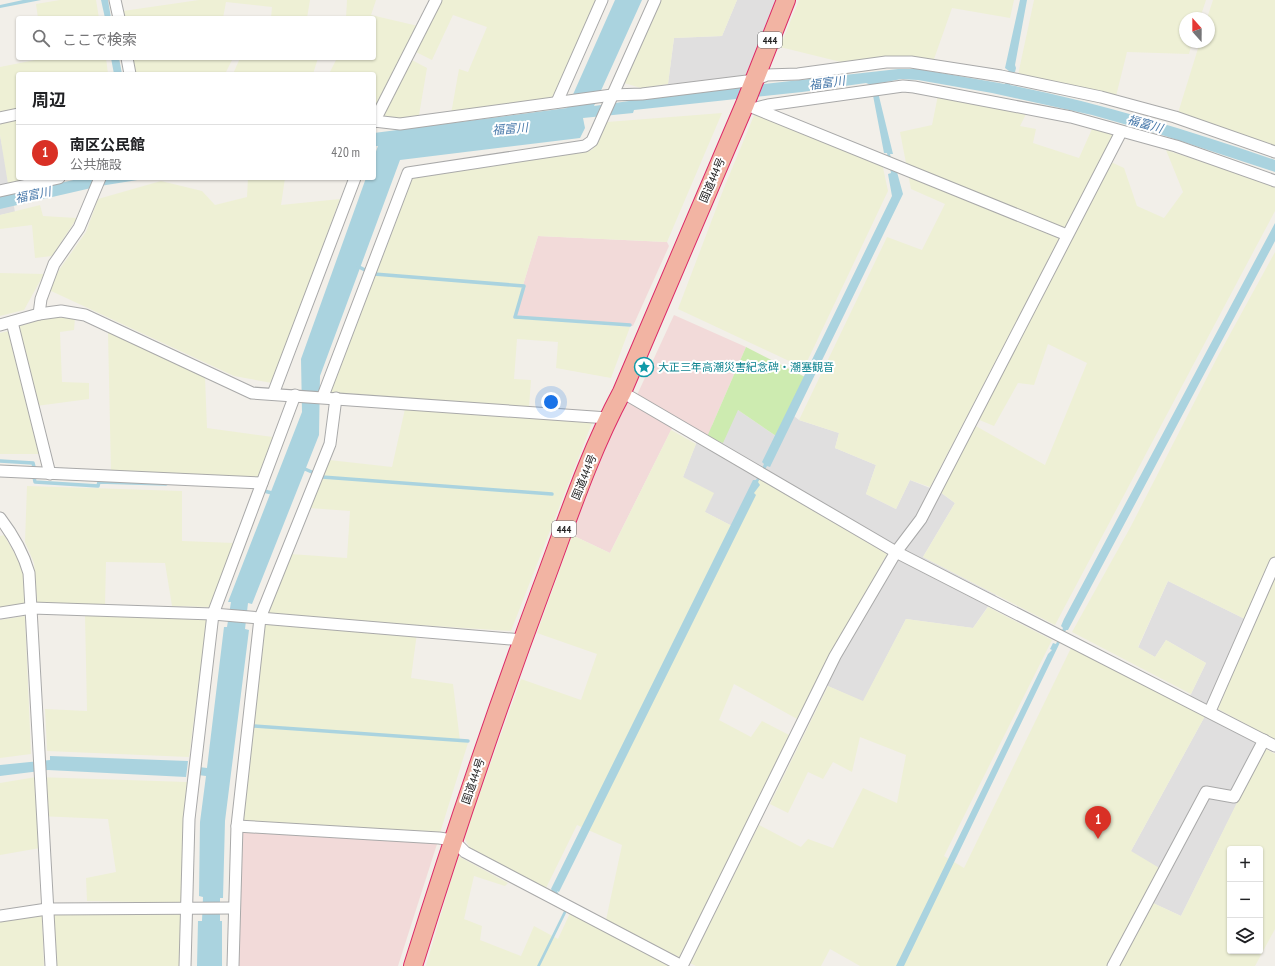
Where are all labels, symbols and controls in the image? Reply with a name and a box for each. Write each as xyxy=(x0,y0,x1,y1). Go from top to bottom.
north arrow xyxy=(1179,12,1215,48)
search box xyxy=(16,16,376,60)
icon: search xyxy=(30,27,52,49)
text: ここで検索 xyxy=(62,30,137,49)
road number: 444 xyxy=(758,32,782,48)
water label: 福富川 xyxy=(808,72,848,92)
text: 周辺 xyxy=(32,89,66,111)
water label: 福富川 xyxy=(1126,111,1166,136)
water label: 福富川 xyxy=(491,119,531,138)
text: 南区公民館 xyxy=(70,135,145,154)
text: 1 xyxy=(42,144,48,161)
text: 420 m xyxy=(331,144,360,161)
street label: 国道444号 xyxy=(696,155,728,205)
text: 公共施設 xyxy=(70,156,122,173)
water label: 福富川 xyxy=(14,183,54,206)
place icon: 大正三年高潮災害紀念碑・潮塞観音 xyxy=(633,356,655,378)
place label: 大正三年高潮災害紀念碑・潮塞観音 xyxy=(658,360,834,374)
your location xyxy=(541,392,561,412)
street label: 国道444号 xyxy=(569,452,599,502)
road number: 444 xyxy=(552,521,576,537)
street label: 国道444号 xyxy=(459,756,487,806)
pin: 1 xyxy=(1085,806,1111,839)
map controls xyxy=(1227,846,1263,954)
button: + xyxy=(1227,846,1263,882)
button: − xyxy=(1227,882,1263,918)
button: layers xyxy=(1227,918,1263,954)

